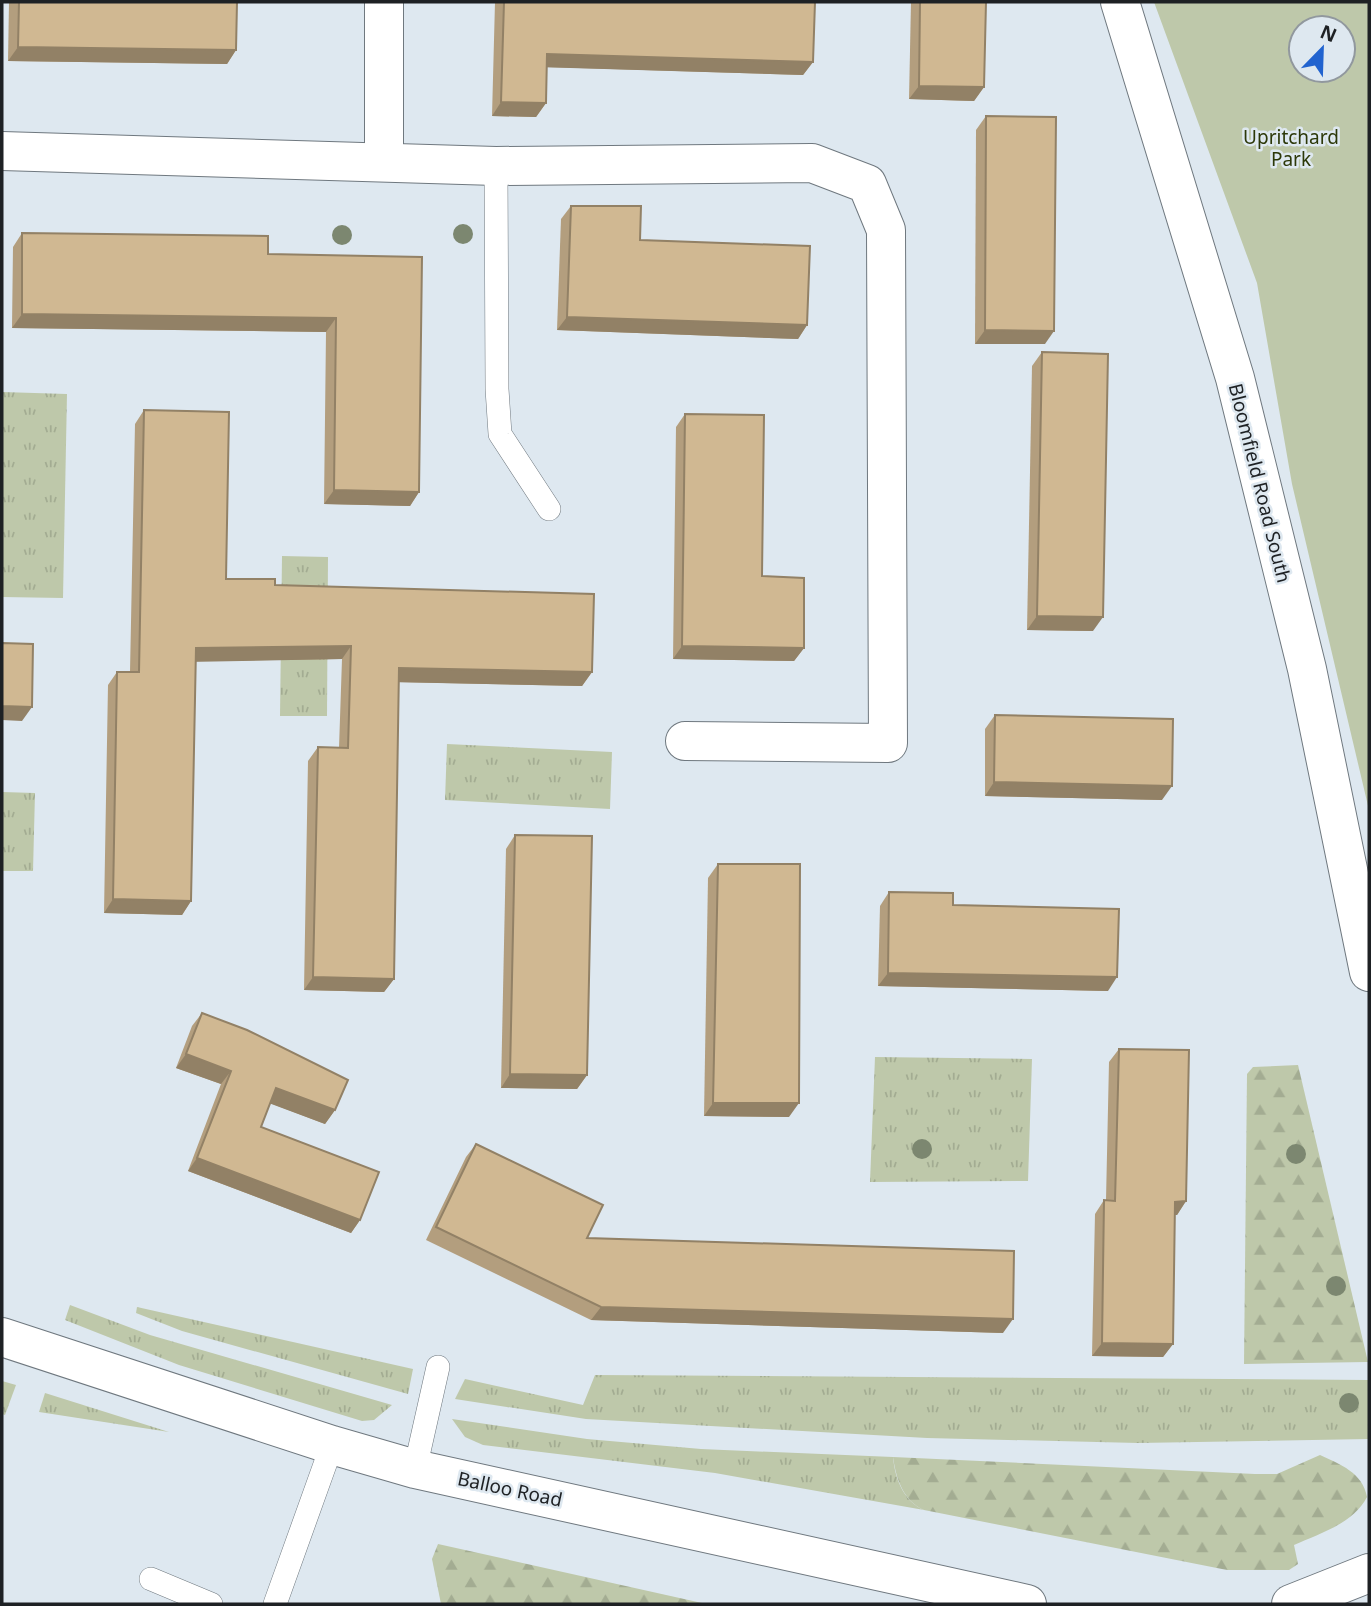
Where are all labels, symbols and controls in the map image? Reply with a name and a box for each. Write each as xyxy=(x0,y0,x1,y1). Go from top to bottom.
north arrow xyxy=(1287,14,1357,84)
text: N xyxy=(1316,18,1341,48)
park label: Upritchard Park xyxy=(1243,124,1339,172)
street label: Bloomfield Road South xyxy=(1223,381,1297,585)
street label: Balloo Road xyxy=(455,1465,565,1513)

